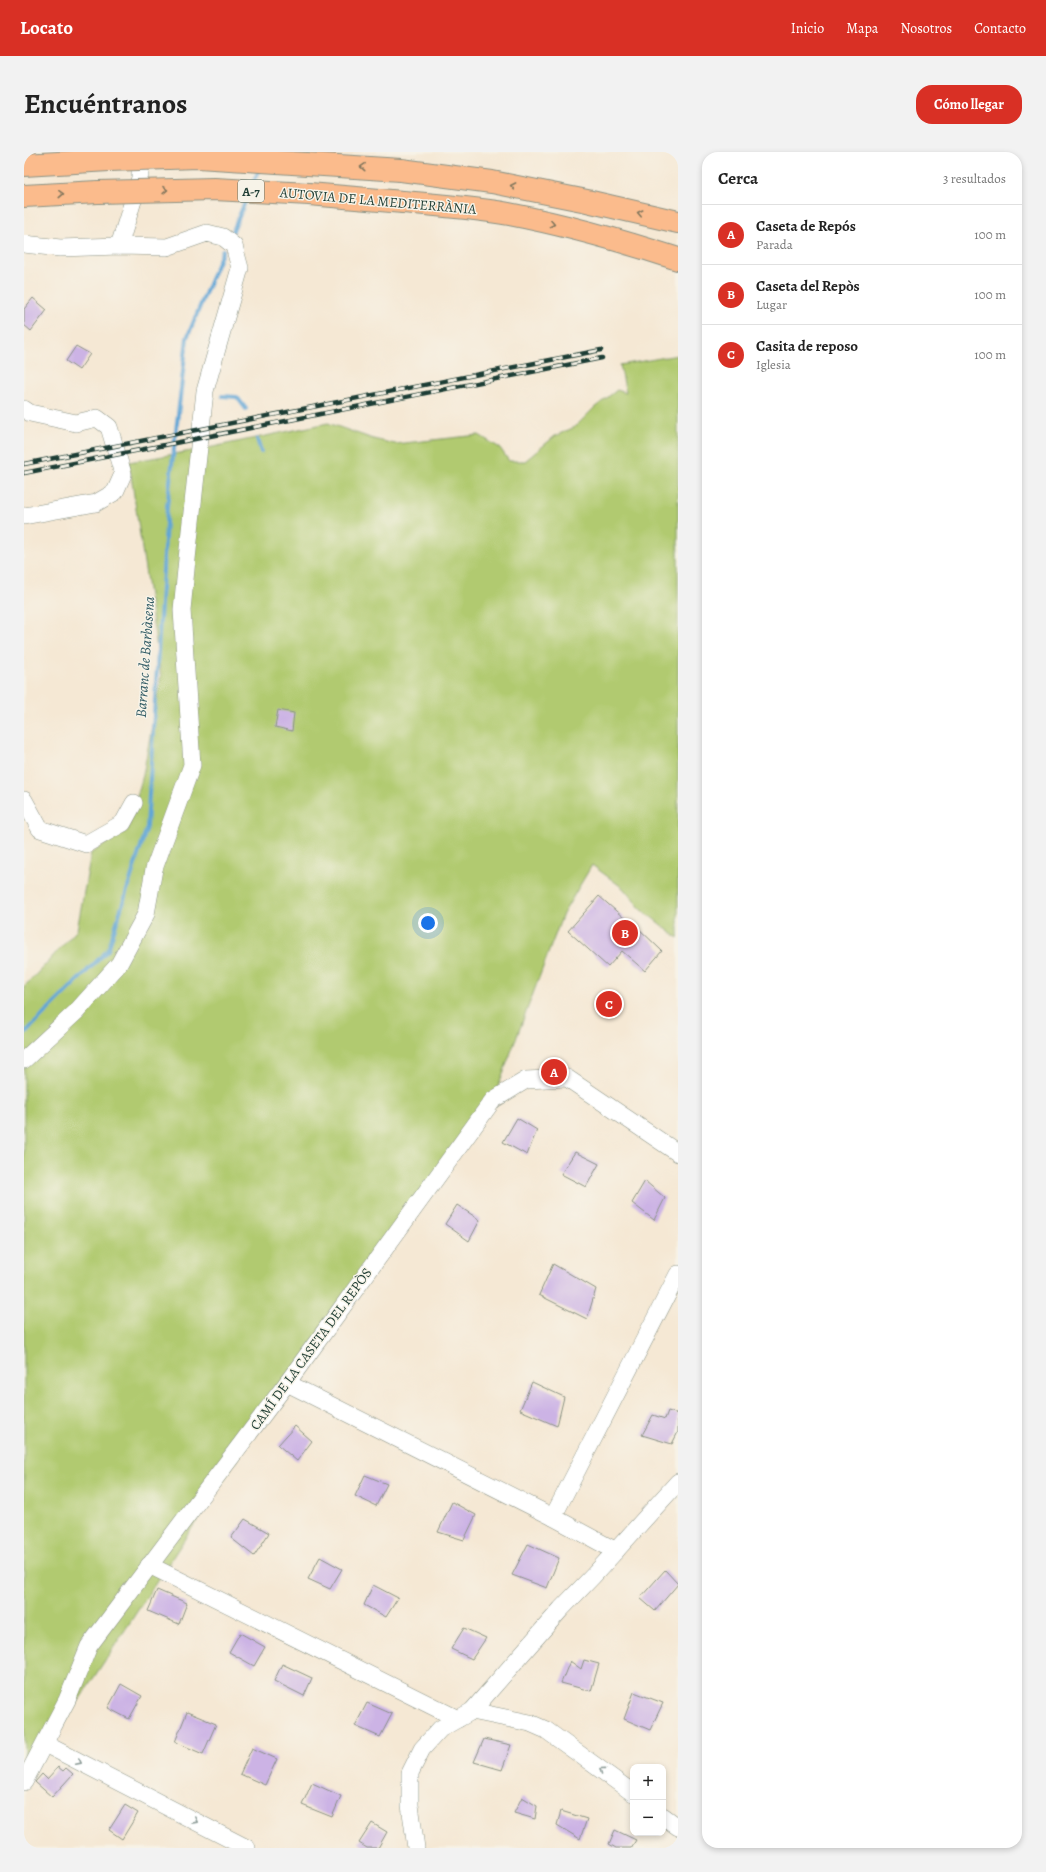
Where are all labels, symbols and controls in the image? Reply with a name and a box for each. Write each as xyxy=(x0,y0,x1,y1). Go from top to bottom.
text: Locato xyxy=(20,15,73,41)
text: Inicio xyxy=(791,19,824,38)
text: Mapa xyxy=(846,19,878,38)
text: Nosotros xyxy=(900,19,952,38)
text: Contacto xyxy=(974,19,1026,38)
text: Encuéntranos xyxy=(24,85,188,123)
button: Cómo llegar xyxy=(916,85,1022,124)
one-way arrow xyxy=(360,163,366,172)
text: Cerca xyxy=(718,167,758,190)
text: 3 resultados xyxy=(943,170,1006,187)
road number: A-7 xyxy=(238,180,264,202)
street label: AUTOVIA DE LA MEDITERRÀNIA xyxy=(278,183,478,219)
one-way arrow xyxy=(510,183,516,191)
one-way arrow xyxy=(162,186,168,194)
one-way arrow xyxy=(58,189,64,198)
one-way arrow xyxy=(637,210,643,218)
text: Caseta de Repós xyxy=(756,216,856,236)
one-way arrow xyxy=(549,219,556,227)
text: A xyxy=(727,226,735,243)
text: 100 m xyxy=(974,226,1006,243)
text: Parada xyxy=(756,236,793,253)
text: Caseta del Repòs xyxy=(756,276,860,296)
text: B xyxy=(727,286,735,303)
text: 100 m xyxy=(974,286,1006,303)
text: Lugar xyxy=(756,296,787,313)
text: Casita de reposo xyxy=(756,336,858,356)
text: C xyxy=(727,346,735,363)
text: 100 m xyxy=(974,346,1006,363)
text: Iglesia xyxy=(756,356,791,373)
water label: Barranc de Barbàsena xyxy=(131,596,159,718)
your location xyxy=(418,913,438,933)
pin: B xyxy=(612,918,638,948)
pin: C xyxy=(596,989,622,1019)
pin: A xyxy=(541,1057,567,1087)
street label: CAMÍ DE LA CASETA DEL REPÒS xyxy=(246,1264,376,1434)
one-way arrow xyxy=(75,1757,83,1765)
map controls xyxy=(630,1764,666,1836)
button: + xyxy=(630,1764,666,1800)
one-way arrow xyxy=(599,1768,606,1775)
button: − xyxy=(630,1800,666,1836)
one-way arrow xyxy=(191,1816,198,1824)

